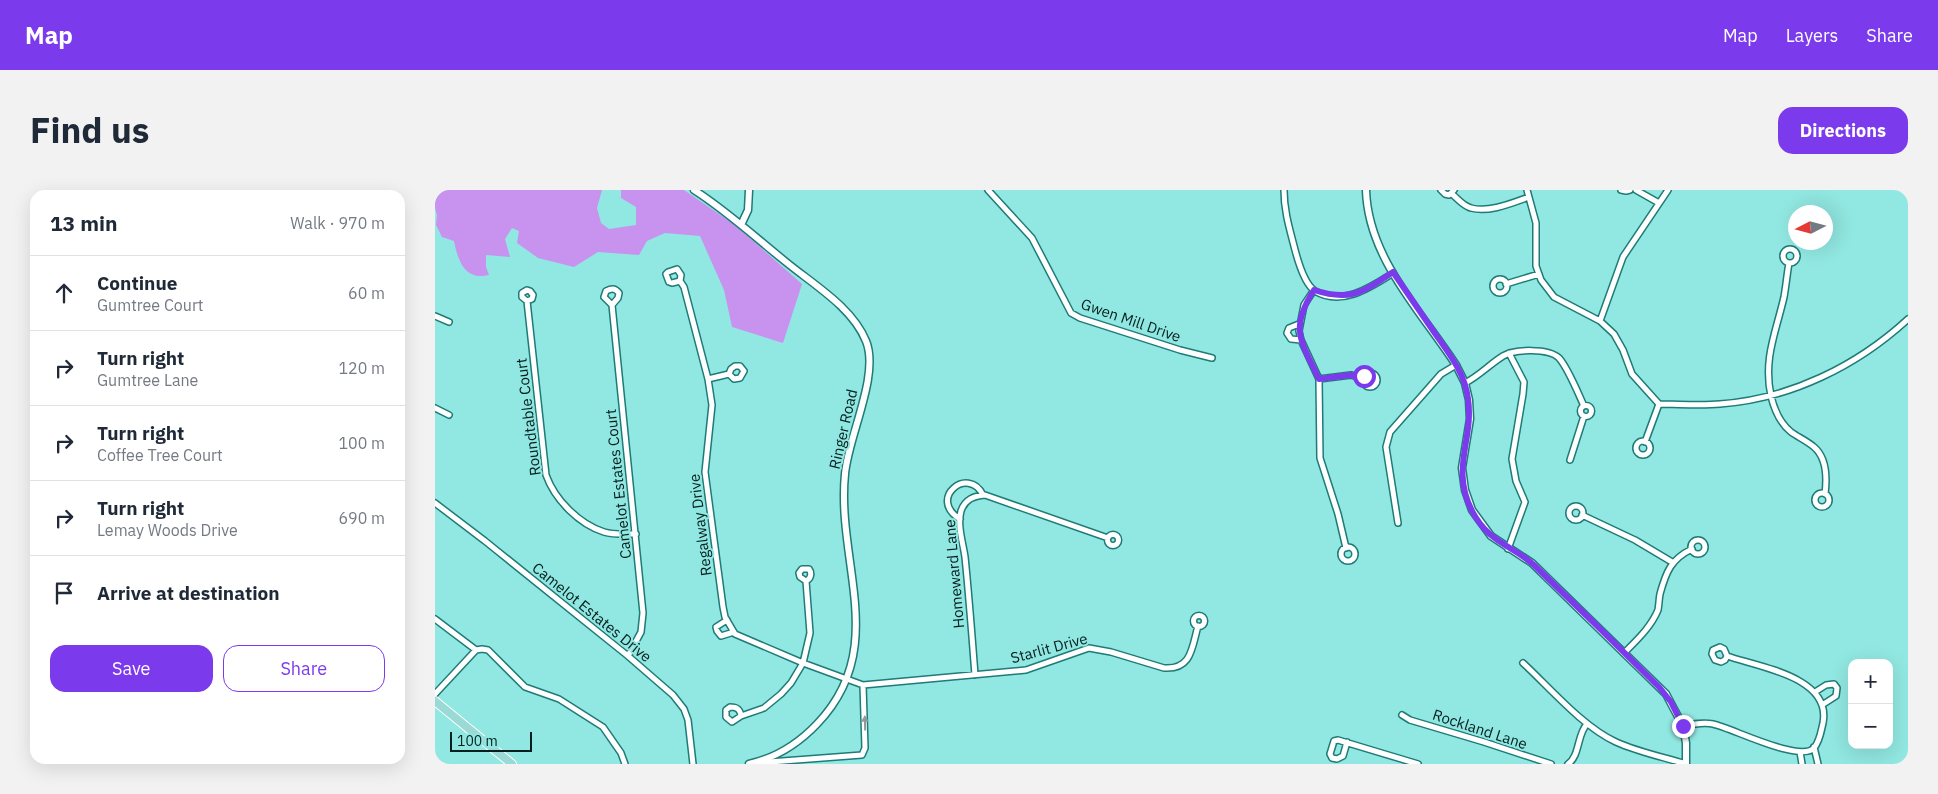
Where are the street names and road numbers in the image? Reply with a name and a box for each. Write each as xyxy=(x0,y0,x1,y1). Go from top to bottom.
street label: Gwen Mill Drive xyxy=(1078,294,1184,346)
street label: Roundtable Court xyxy=(511,357,545,477)
street label: Ringer Road xyxy=(825,387,861,471)
street label: Camelot Estates Court xyxy=(601,408,635,560)
street label: Regalway Drive xyxy=(684,473,716,577)
street label: Homeward Lane xyxy=(940,519,968,629)
street label: Camelot Estates Drive xyxy=(528,558,656,666)
street label: Starlit Drive xyxy=(1008,629,1090,667)
street label: Rockland Lane xyxy=(1430,705,1530,753)

